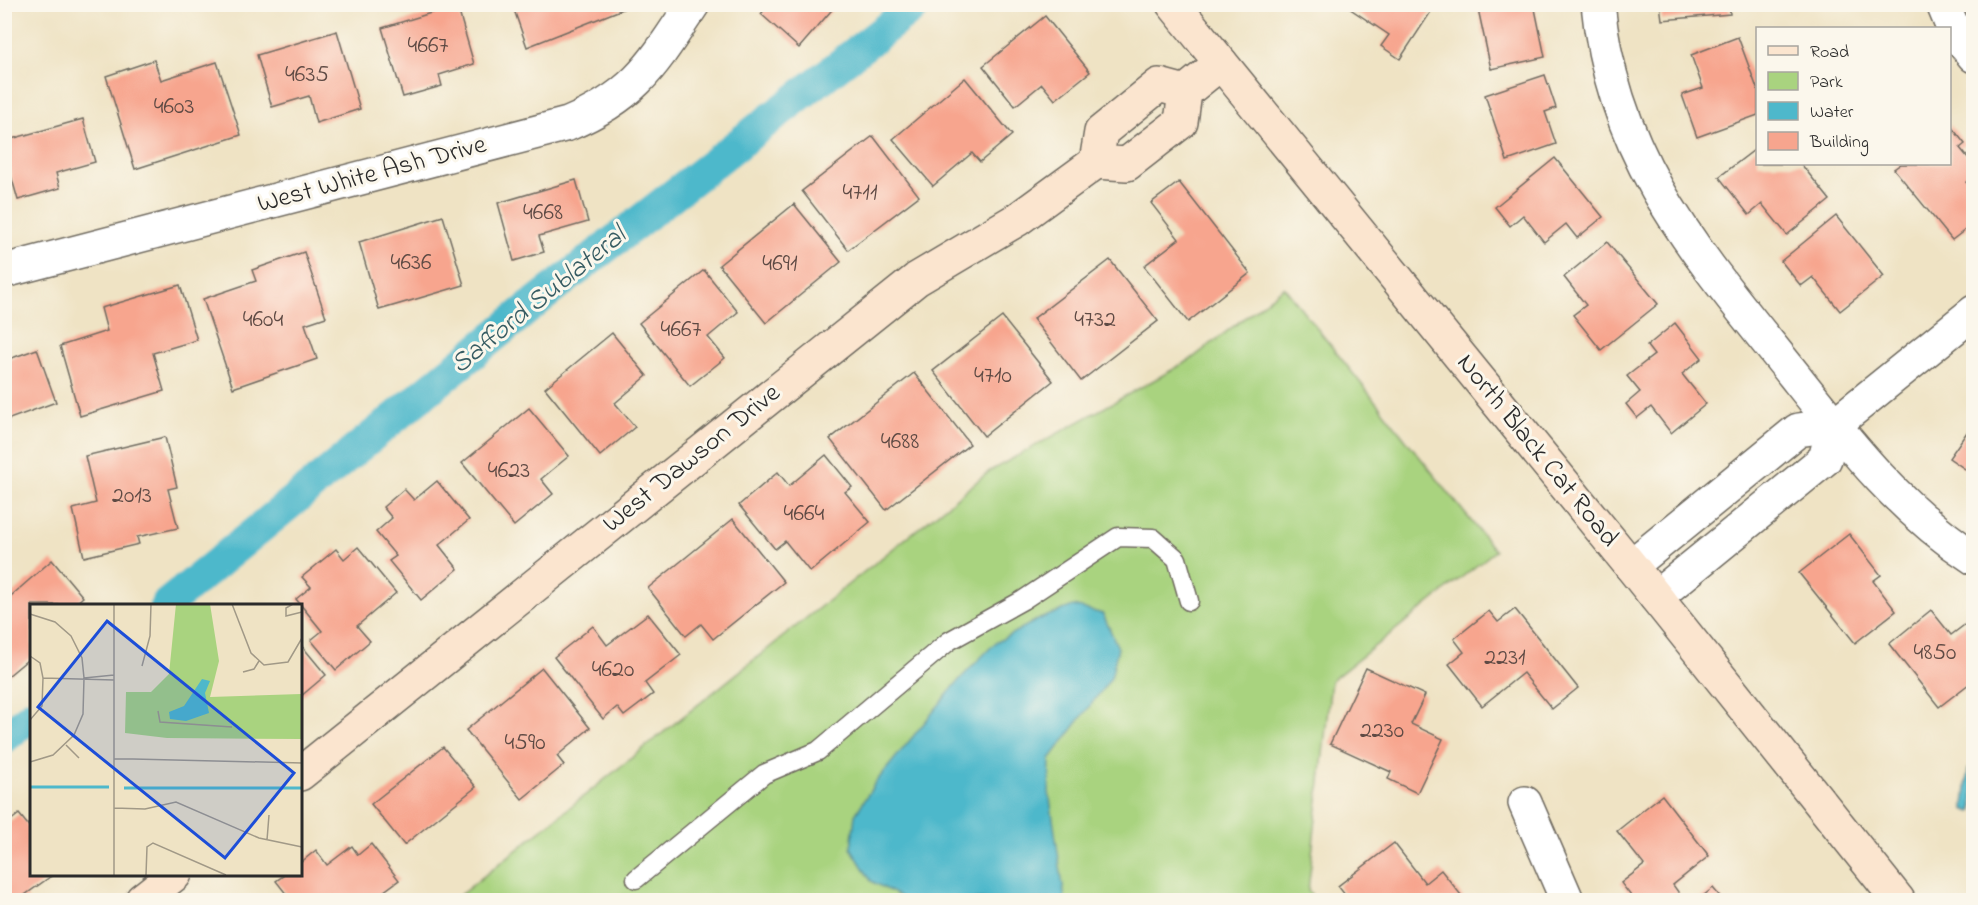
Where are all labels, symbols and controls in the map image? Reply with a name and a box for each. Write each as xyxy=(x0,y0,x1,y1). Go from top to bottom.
legend xyxy=(1756,27,1951,165)
house number: 4667 xyxy=(408,29,449,64)
text: Road xyxy=(1810,40,1849,66)
house number: 4635 xyxy=(285,58,329,93)
text: Park xyxy=(1810,70,1843,96)
house number: 4603 xyxy=(154,90,194,125)
text: Water xyxy=(1810,100,1854,126)
street label: West White Ash Drive xyxy=(253,125,492,224)
text: Building xyxy=(1809,130,1869,157)
house number: 4711 xyxy=(842,176,878,211)
house number: 4668 xyxy=(523,196,563,231)
water label: Safford Sublateral xyxy=(442,215,638,385)
house number: 4636 xyxy=(391,246,432,281)
house number: 4691 xyxy=(762,247,798,282)
house number: 4604 xyxy=(243,303,283,338)
house number: 4732 xyxy=(1074,303,1116,338)
house number: 4667 xyxy=(661,313,702,348)
street label: North Black Cat Road xyxy=(1446,346,1628,556)
house number: 4710 xyxy=(974,359,1012,394)
street label: West Dawson Drive xyxy=(595,374,790,543)
house number: 4688 xyxy=(881,425,919,460)
house number: 4623 xyxy=(488,454,530,489)
house number: 2013 xyxy=(112,479,152,514)
house number: 4664 xyxy=(784,497,825,532)
inset map xyxy=(30,604,302,875)
house number: 4850 xyxy=(1914,636,1956,671)
house number: 2231 xyxy=(1484,641,1526,676)
house number: 4620 xyxy=(592,653,634,688)
house number: 2230 xyxy=(1360,714,1404,749)
house number: 4590 xyxy=(504,726,546,761)

